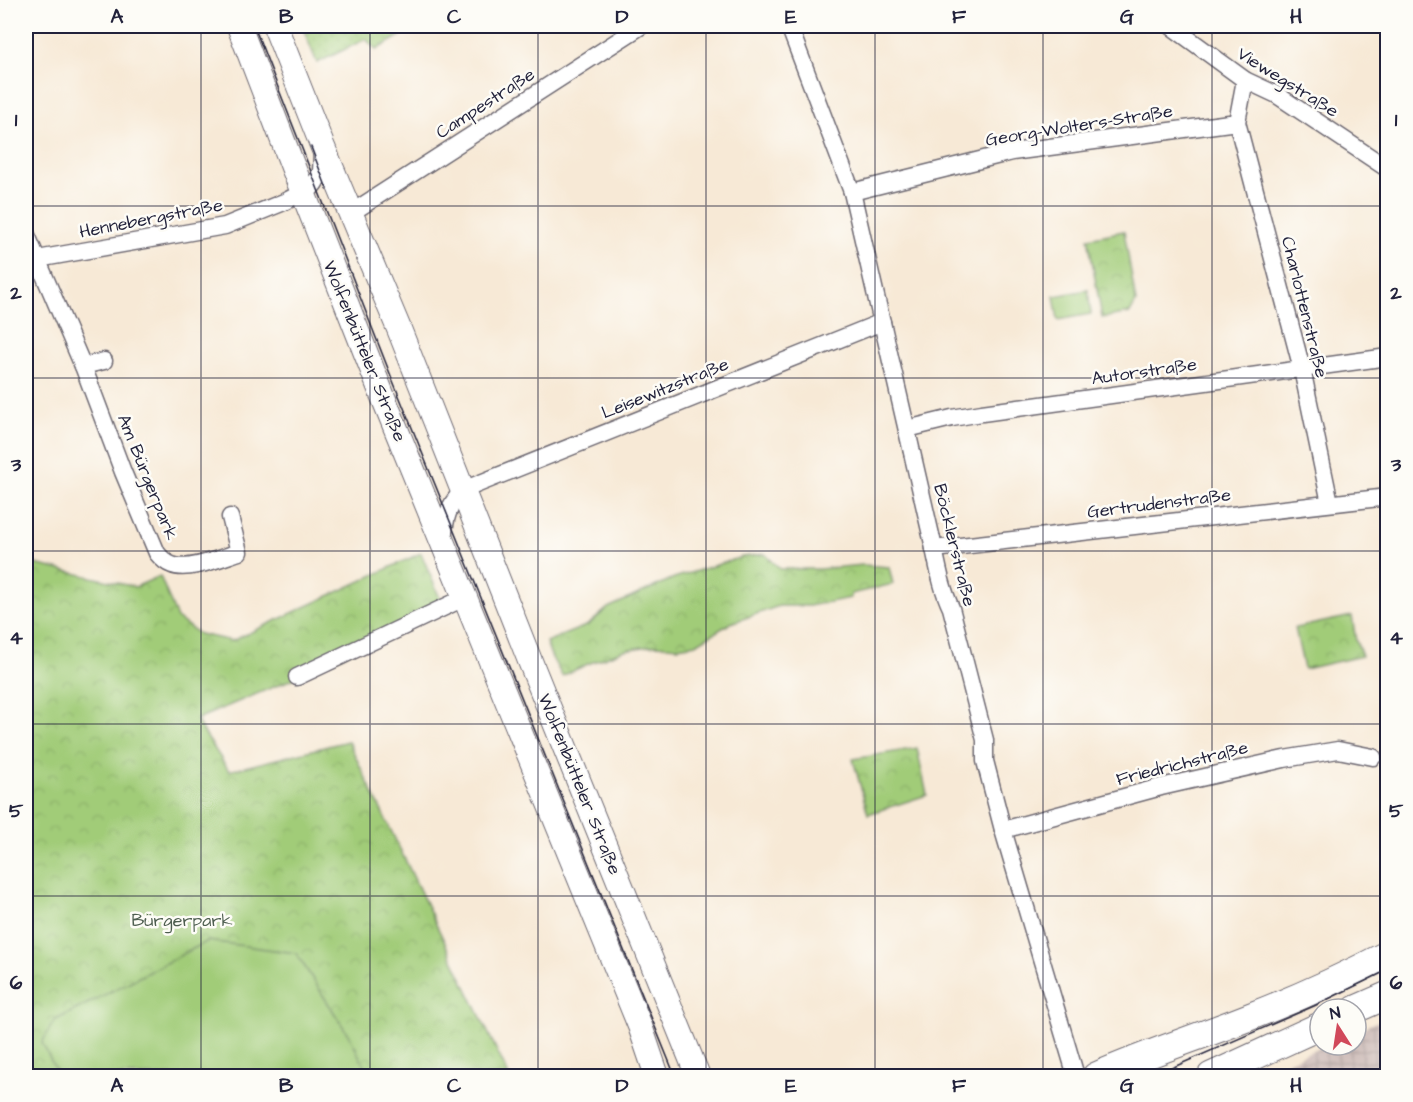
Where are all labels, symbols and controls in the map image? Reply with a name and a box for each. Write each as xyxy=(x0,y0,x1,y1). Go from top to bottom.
text: A xyxy=(111,3,124,31)
text: B xyxy=(279,3,294,31)
text: C xyxy=(447,3,462,31)
text: D xyxy=(616,3,629,31)
text: E xyxy=(785,3,797,31)
text: F xyxy=(952,3,967,31)
text: G xyxy=(1120,3,1134,31)
text: H xyxy=(1290,3,1302,31)
street label: Viewegstraße xyxy=(1232,41,1343,125)
street label: Campestraße xyxy=(431,62,540,145)
street label: Georg-Wolters-Straße xyxy=(984,98,1175,154)
text: 1 xyxy=(15,106,18,134)
text: 1 xyxy=(1395,106,1398,134)
street label: Hennebergstraße xyxy=(77,192,225,246)
street label: Charlottenstraße xyxy=(1275,234,1334,381)
street label: Wolfenbütteler Straße xyxy=(317,257,412,446)
text: 2 xyxy=(9,279,22,307)
text: 2 xyxy=(1389,279,1402,307)
street label: Leisewitzstraße xyxy=(598,351,733,425)
street label: Autorstraße xyxy=(1090,352,1199,391)
street label: Am Bürgerpark xyxy=(110,411,184,544)
text: 3 xyxy=(10,451,22,479)
text: 3 xyxy=(1390,451,1402,479)
street label: Böcklerstraße xyxy=(927,481,982,609)
street label: Gertrudenstraße xyxy=(1086,482,1232,525)
text: 4 xyxy=(9,624,23,652)
text: 4 xyxy=(1389,624,1403,652)
street label: Wolfenbütteler Straße xyxy=(532,690,627,879)
street label: Friedrichstraße xyxy=(1114,735,1251,792)
text: 5 xyxy=(9,797,24,825)
text: 5 xyxy=(1389,797,1404,825)
park label: Bürgerpark xyxy=(132,908,233,934)
text: 6 xyxy=(10,969,23,997)
text: 6 xyxy=(1390,969,1403,997)
north arrow xyxy=(1308,997,1368,1057)
text: N xyxy=(1328,1002,1342,1025)
text: A xyxy=(111,1072,124,1100)
text: B xyxy=(279,1072,294,1100)
text: C xyxy=(447,1072,462,1100)
text: D xyxy=(616,1072,629,1100)
text: E xyxy=(785,1072,797,1100)
text: F xyxy=(952,1072,967,1100)
text: G xyxy=(1120,1072,1134,1100)
text: H xyxy=(1290,1072,1302,1100)

